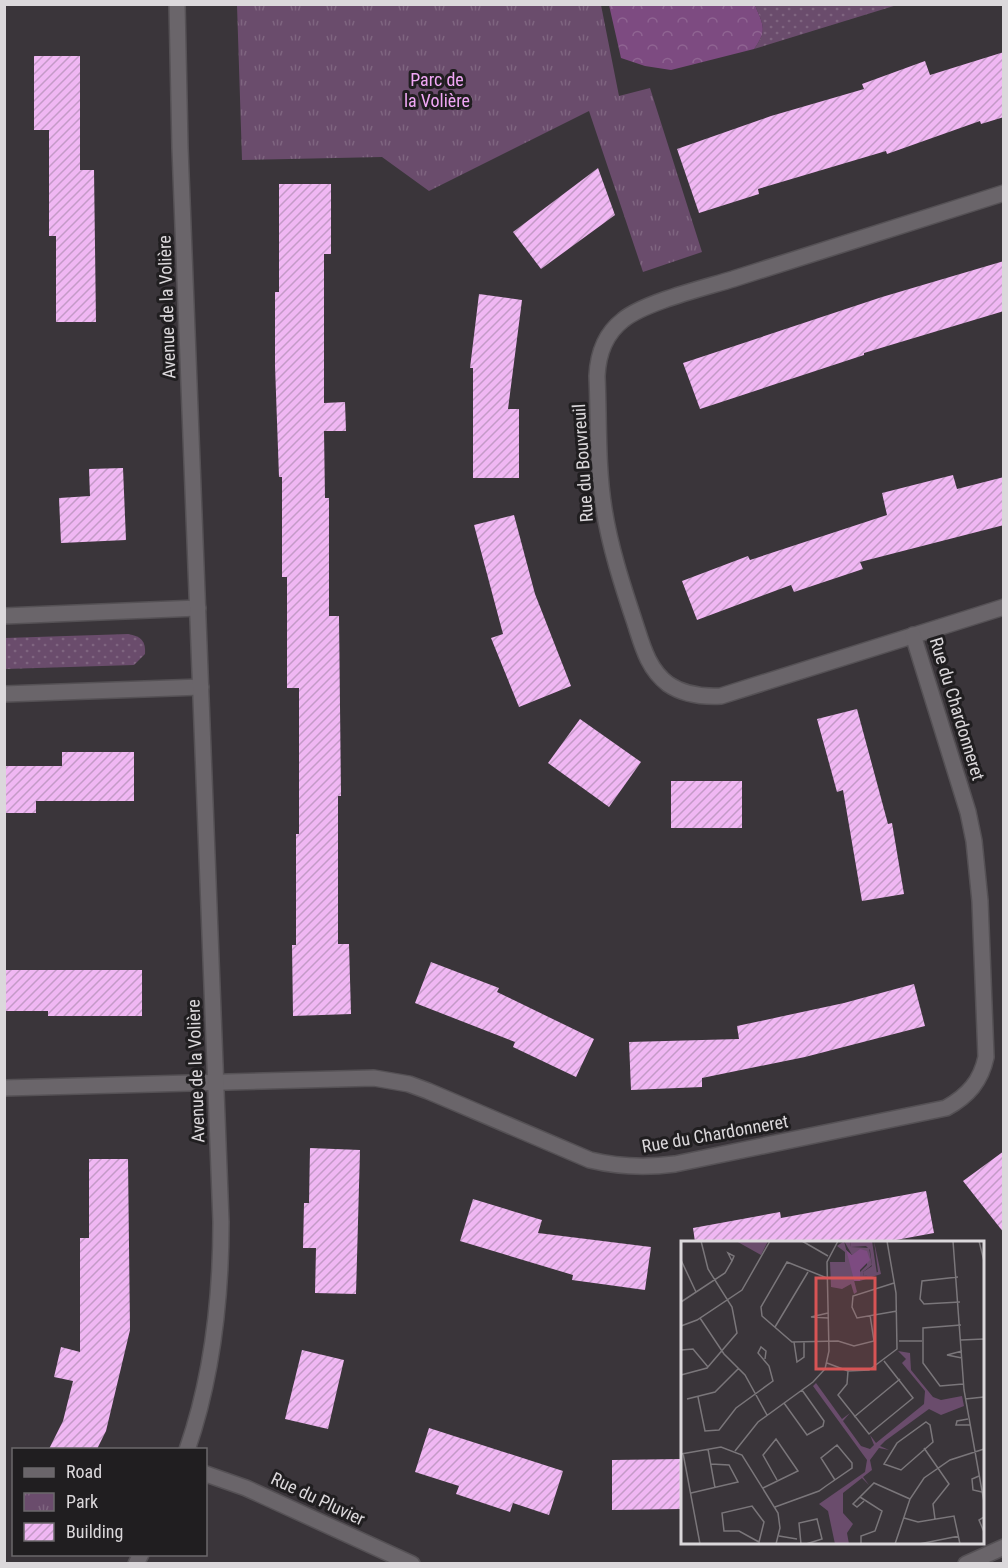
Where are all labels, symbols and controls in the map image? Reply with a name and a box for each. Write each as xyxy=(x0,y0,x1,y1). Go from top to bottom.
park label: Parc de la Volière xyxy=(404,69,470,111)
street label: Avenue de la Volière xyxy=(154,235,179,379)
street label: Rue du Bouvreuil xyxy=(568,403,597,523)
street label: Rue du Chardonneret xyxy=(926,635,989,783)
street label: Avenue de la Volière xyxy=(183,999,208,1143)
street label: Rue du Chardonneret xyxy=(640,1110,790,1157)
inset map xyxy=(681,1241,984,1544)
legend xyxy=(12,1448,207,1556)
text: Road xyxy=(66,1461,102,1482)
street label: Rue du Pluvier xyxy=(268,1468,369,1530)
text: Park xyxy=(66,1491,98,1512)
text: Building xyxy=(66,1521,123,1542)

